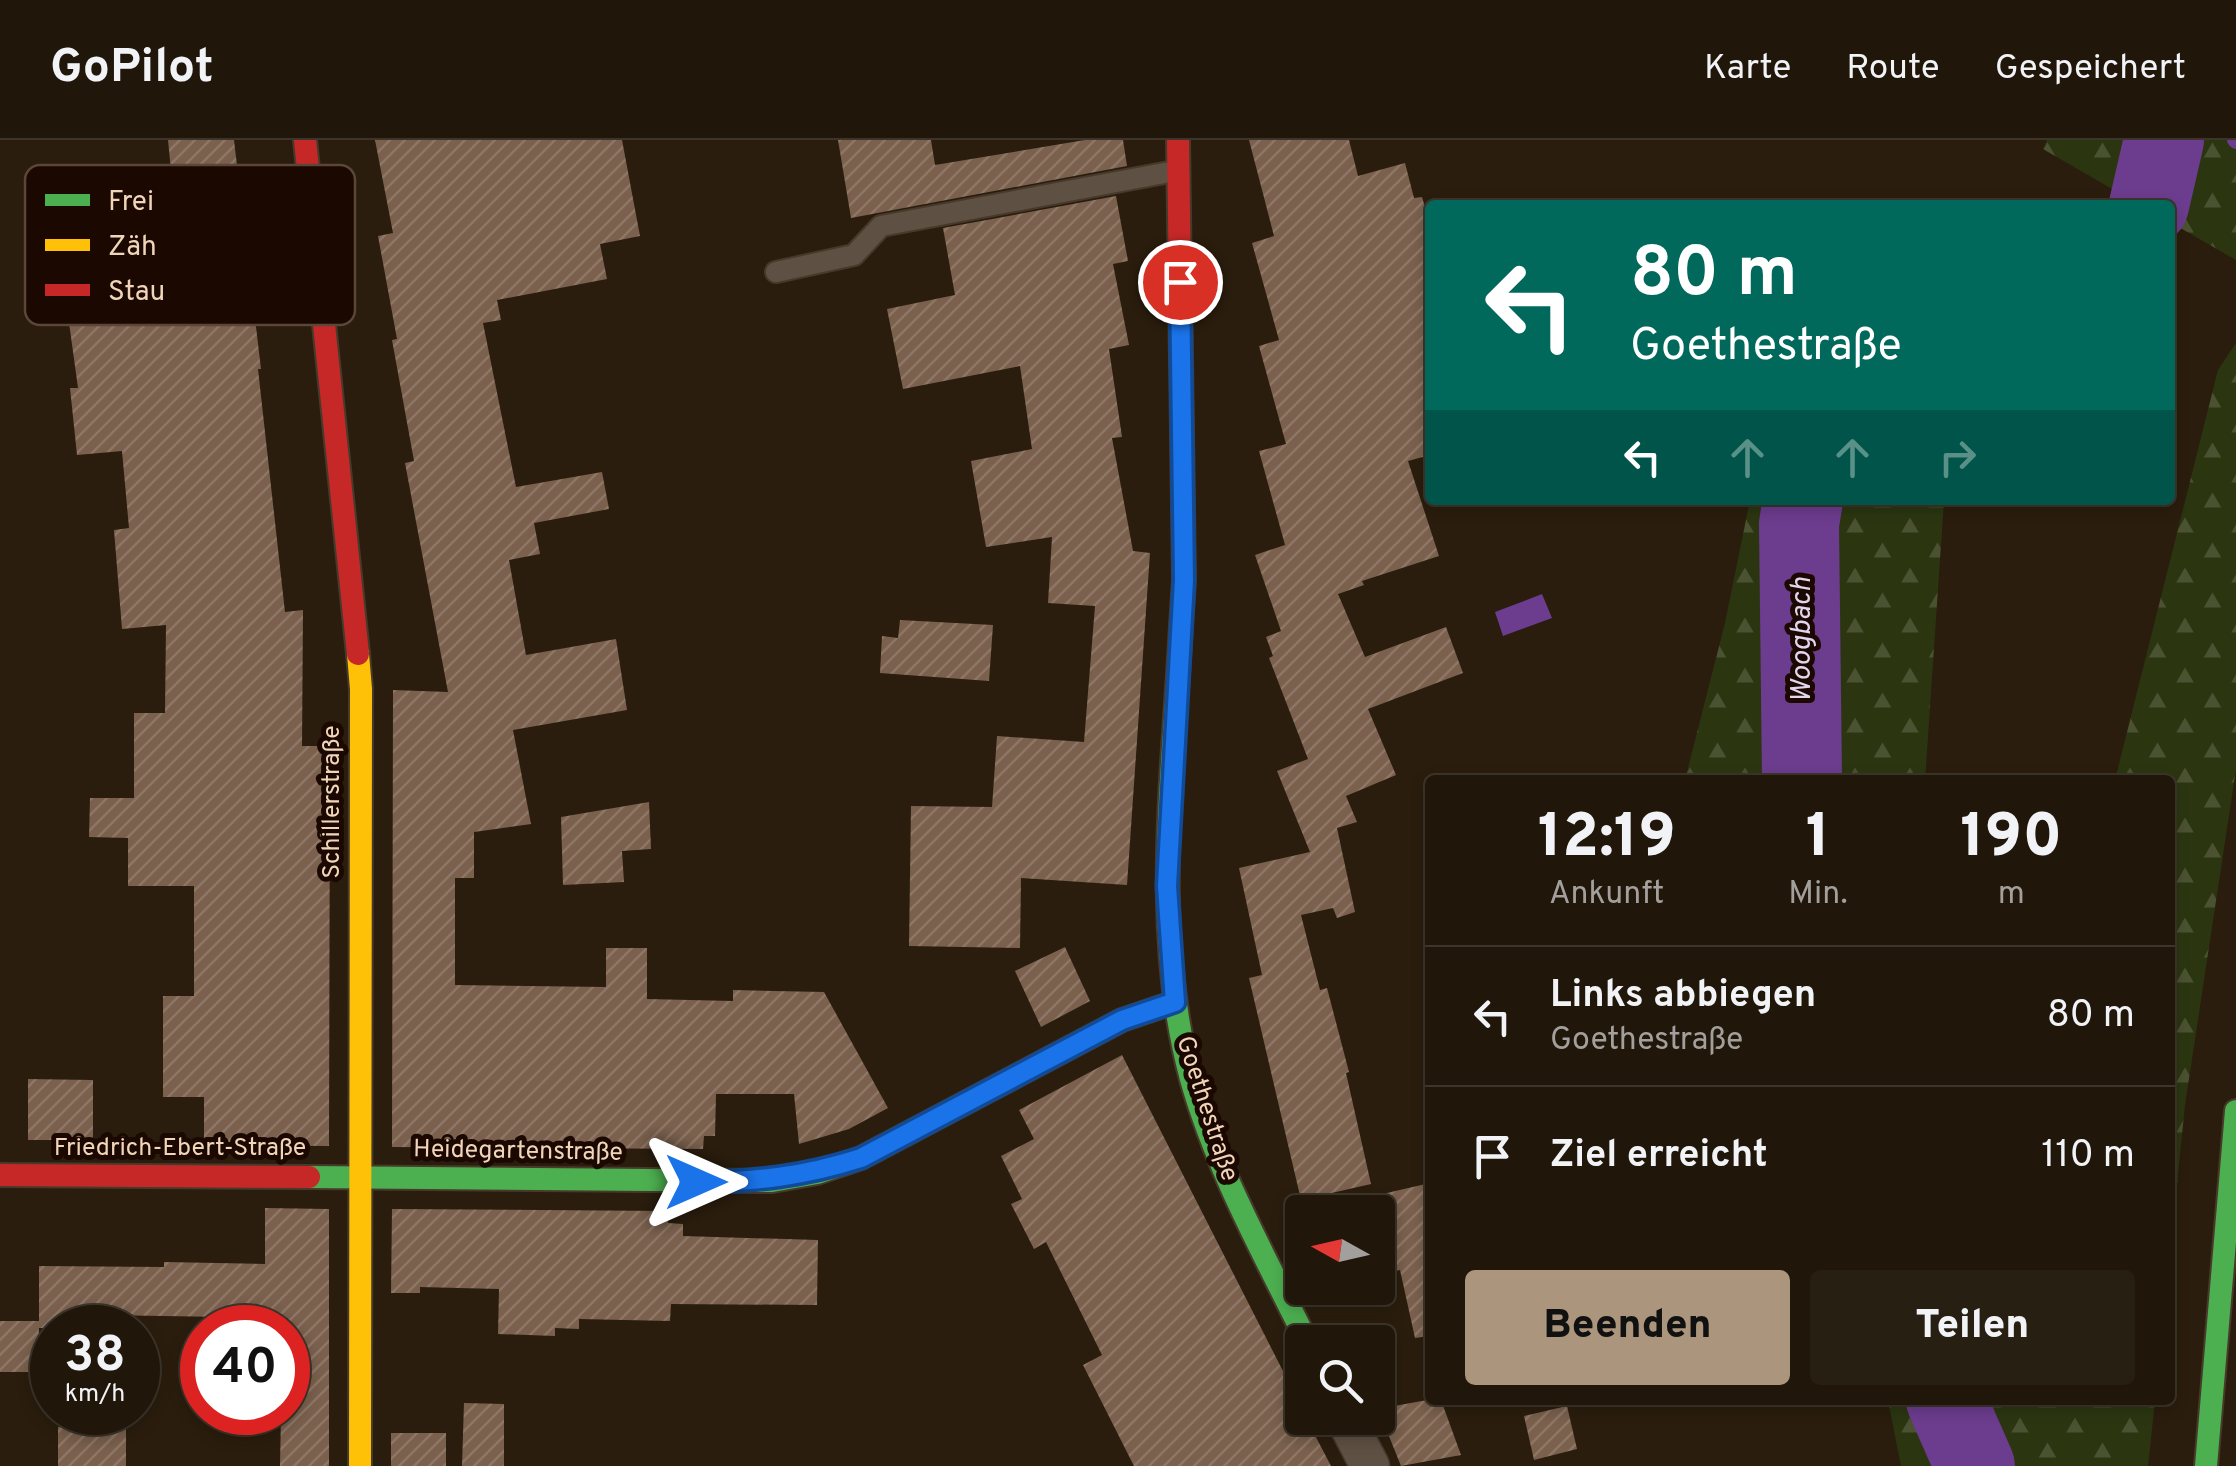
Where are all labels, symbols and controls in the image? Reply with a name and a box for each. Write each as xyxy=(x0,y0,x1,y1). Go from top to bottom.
text: GoPilot xyxy=(50,39,214,99)
text: Karte xyxy=(1704,47,1791,91)
text: Route xyxy=(1846,47,1940,91)
text: Gespeichert xyxy=(1995,47,2186,91)
legend xyxy=(25,165,355,325)
text: Frei xyxy=(108,185,154,221)
text: Zäh xyxy=(108,230,157,266)
text: 80 m xyxy=(1630,232,1798,321)
pin xyxy=(1138,240,1223,325)
icon: left xyxy=(1465,240,1595,370)
icon: arrive xyxy=(1153,255,1208,310)
text: Stau xyxy=(108,275,165,311)
text: Goethestraße xyxy=(1630,319,1902,376)
icon: left xyxy=(1615,430,1670,485)
icon: ahead xyxy=(1720,430,1775,485)
icon: ahead xyxy=(1825,430,1880,485)
icon: right xyxy=(1930,430,1985,485)
water label: Woogbach xyxy=(1785,577,1821,703)
street label: Schillerstraße xyxy=(317,725,349,879)
text: 12:19 xyxy=(1538,802,1676,878)
text: 1 xyxy=(1806,802,1830,878)
text: 190 xyxy=(1960,802,2062,878)
text: Ankunft xyxy=(1549,875,1664,915)
text: Min. xyxy=(1788,875,1848,915)
text: m xyxy=(1998,875,2025,915)
text: Links abbiegen xyxy=(1550,972,1816,1021)
icon: left xyxy=(1465,989,1520,1044)
text: 80 m xyxy=(2047,992,2135,1041)
text: Goethestraße xyxy=(1550,1021,1743,1061)
street label: Goethestraße xyxy=(1167,1032,1245,1186)
icon: arrive xyxy=(1465,1129,1520,1184)
position arrow xyxy=(644,1130,748,1234)
text: Ziel erreicht xyxy=(1550,1132,1768,1181)
text: 110 m xyxy=(2041,1132,2135,1181)
street label: Friedrich-Ebert-Straße xyxy=(54,1133,306,1165)
street label: Heidegartenstraße xyxy=(413,1134,623,1170)
north arrow xyxy=(1285,1195,1395,1305)
map controls xyxy=(1285,1195,1395,1435)
button: Beenden xyxy=(1465,1270,1790,1385)
button: Teilen xyxy=(1810,1270,2135,1385)
speed limit sign: 40 xyxy=(180,1305,310,1435)
button: search xyxy=(1285,1325,1395,1435)
text: 38 xyxy=(64,1326,126,1389)
text: km/h xyxy=(65,1379,125,1411)

